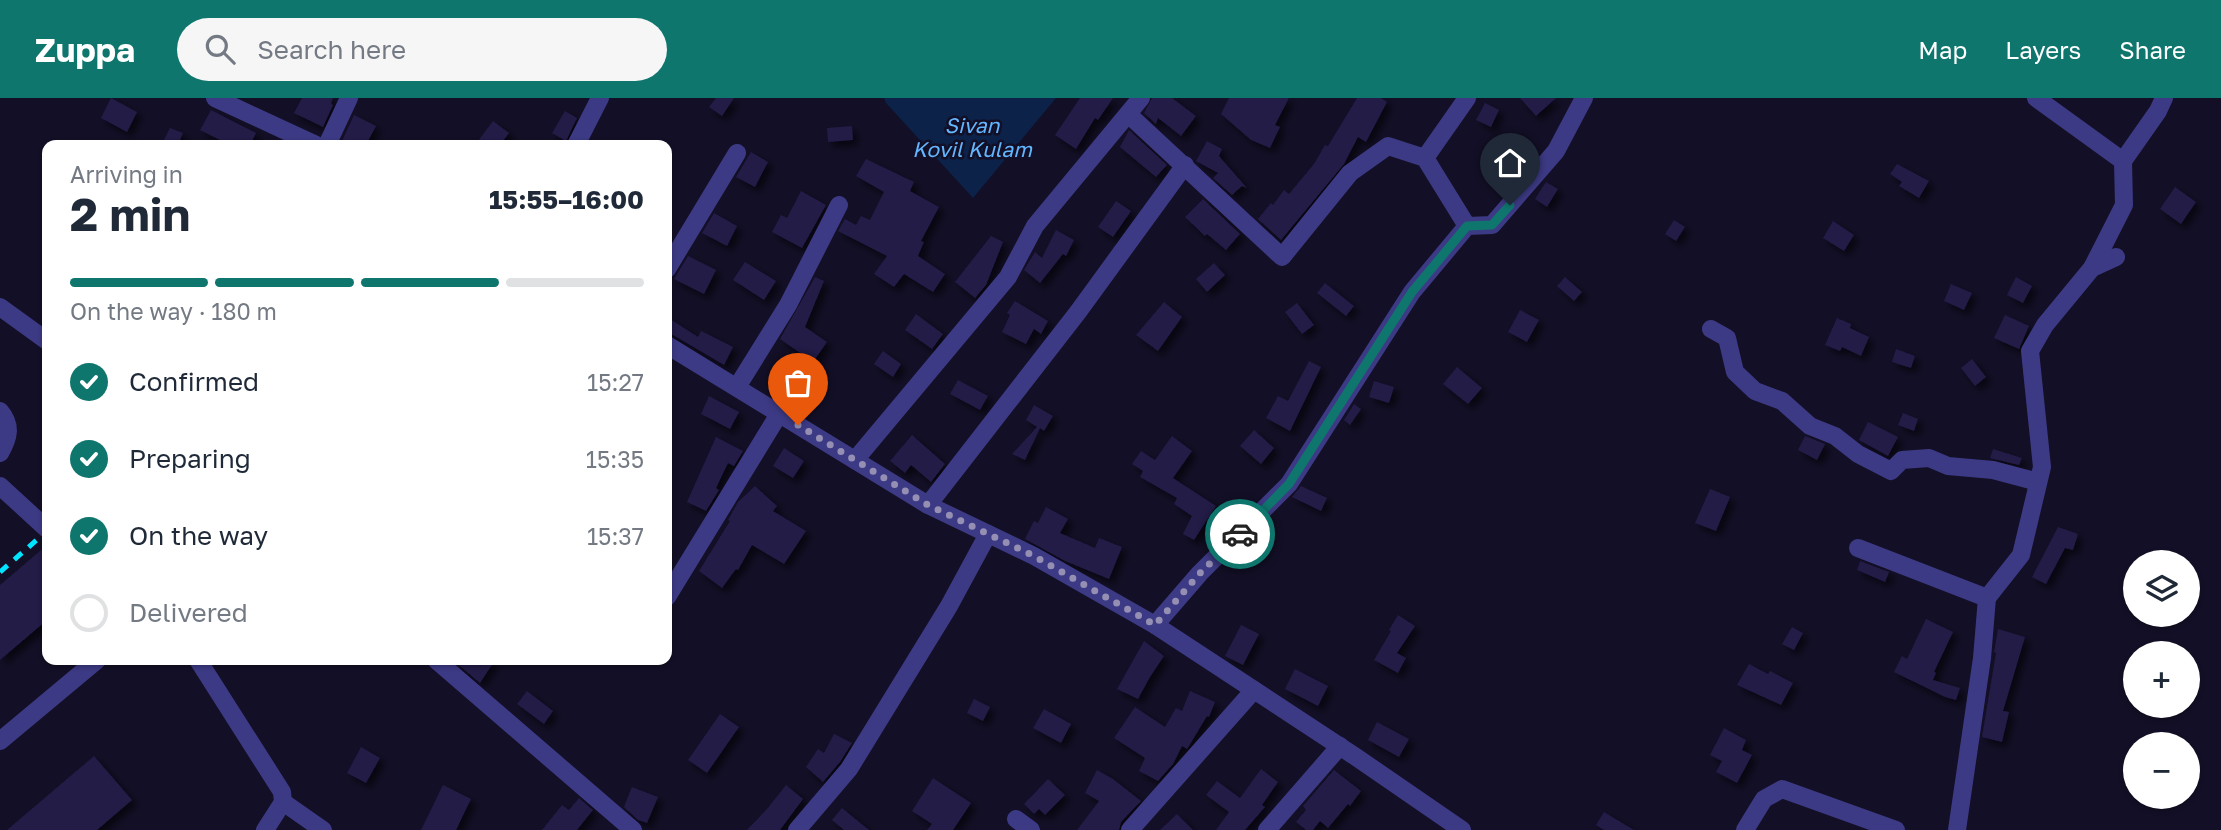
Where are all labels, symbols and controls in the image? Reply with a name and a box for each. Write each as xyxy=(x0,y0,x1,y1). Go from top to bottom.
search box xyxy=(177,18,667,81)
text: Zuppa xyxy=(35,30,135,69)
icon: search xyxy=(201,30,239,68)
text: Search here xyxy=(257,34,406,65)
text: Map xyxy=(1918,35,1967,64)
text: Layers xyxy=(2005,35,2081,64)
text: Share xyxy=(2119,35,2186,64)
water label: Sivan Kovil Kulam xyxy=(912,112,1033,162)
pin xyxy=(1480,133,1540,205)
icon: home xyxy=(1491,144,1529,182)
text: Arriving in xyxy=(70,160,183,188)
text: 15:55–16:00 xyxy=(489,184,644,215)
text: 2 min xyxy=(70,186,190,241)
text: On the way · 180 m xyxy=(70,297,277,325)
pin xyxy=(768,353,828,425)
icon: check xyxy=(70,363,108,401)
icon: bag xyxy=(779,364,817,402)
text: Confirmed xyxy=(129,366,259,397)
text: 15:27 xyxy=(587,368,644,396)
icon: check xyxy=(70,440,108,478)
text: Preparing xyxy=(129,443,251,474)
text: 15:35 xyxy=(586,445,644,473)
courier xyxy=(1205,499,1275,569)
icon: car xyxy=(1221,515,1259,553)
icon: check xyxy=(70,517,108,555)
text: On the way xyxy=(129,520,268,551)
text: 15:37 xyxy=(587,522,644,550)
map controls xyxy=(2123,550,2200,809)
button: layers xyxy=(2123,550,2200,627)
text: Delivered xyxy=(129,597,248,628)
button: + xyxy=(2123,641,2200,718)
button: − xyxy=(2123,732,2200,809)

